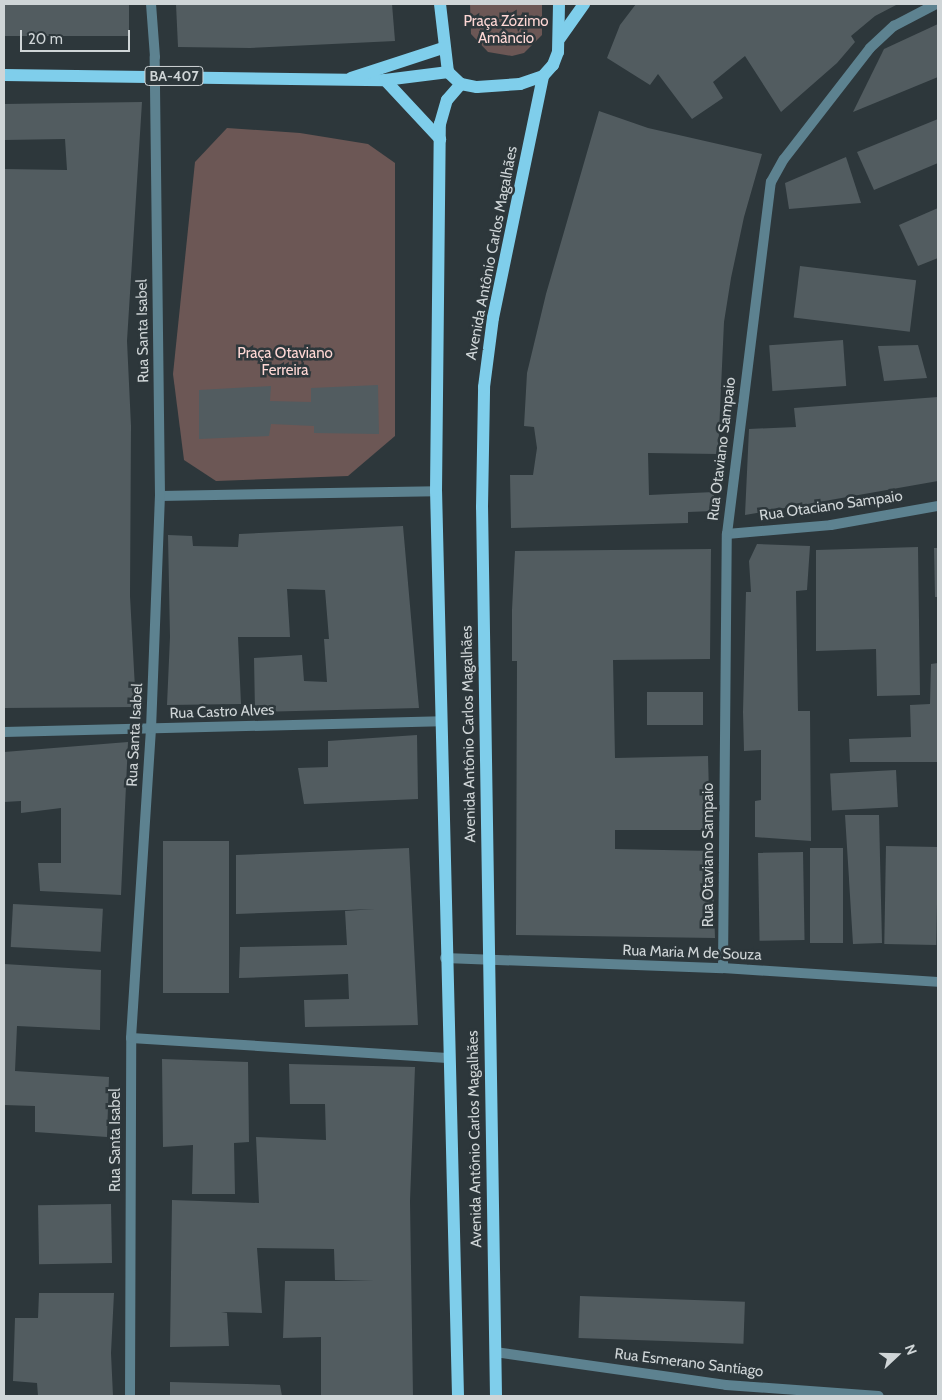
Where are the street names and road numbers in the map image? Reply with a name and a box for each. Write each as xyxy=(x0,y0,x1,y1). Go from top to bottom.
road number: BA-407 xyxy=(144,64,204,88)
street label: Avenida Antônio Carlos Magalhães xyxy=(462,145,522,361)
street label: Rua Santa Isabel xyxy=(133,279,153,383)
street label: Rua Otaviano Sampaio xyxy=(704,376,740,522)
street label: Rua Otaciano Sampaio xyxy=(758,487,904,525)
street label: Avenida Antônio Carlos Magalhães xyxy=(458,625,480,843)
street label: Rua Santa Isabel xyxy=(123,683,147,787)
street label: Rua Castro Alves xyxy=(169,701,275,723)
street label: Rua Otaviano Sampaio xyxy=(700,783,718,927)
street label: Rua Maria M de Souza xyxy=(622,942,762,964)
street label: Avenida Antônio Carlos Magalhães xyxy=(464,1030,486,1248)
street label: Rua Santa Isabel xyxy=(107,1088,125,1192)
street label: Rua Esmerano Santiago xyxy=(614,1345,764,1381)

